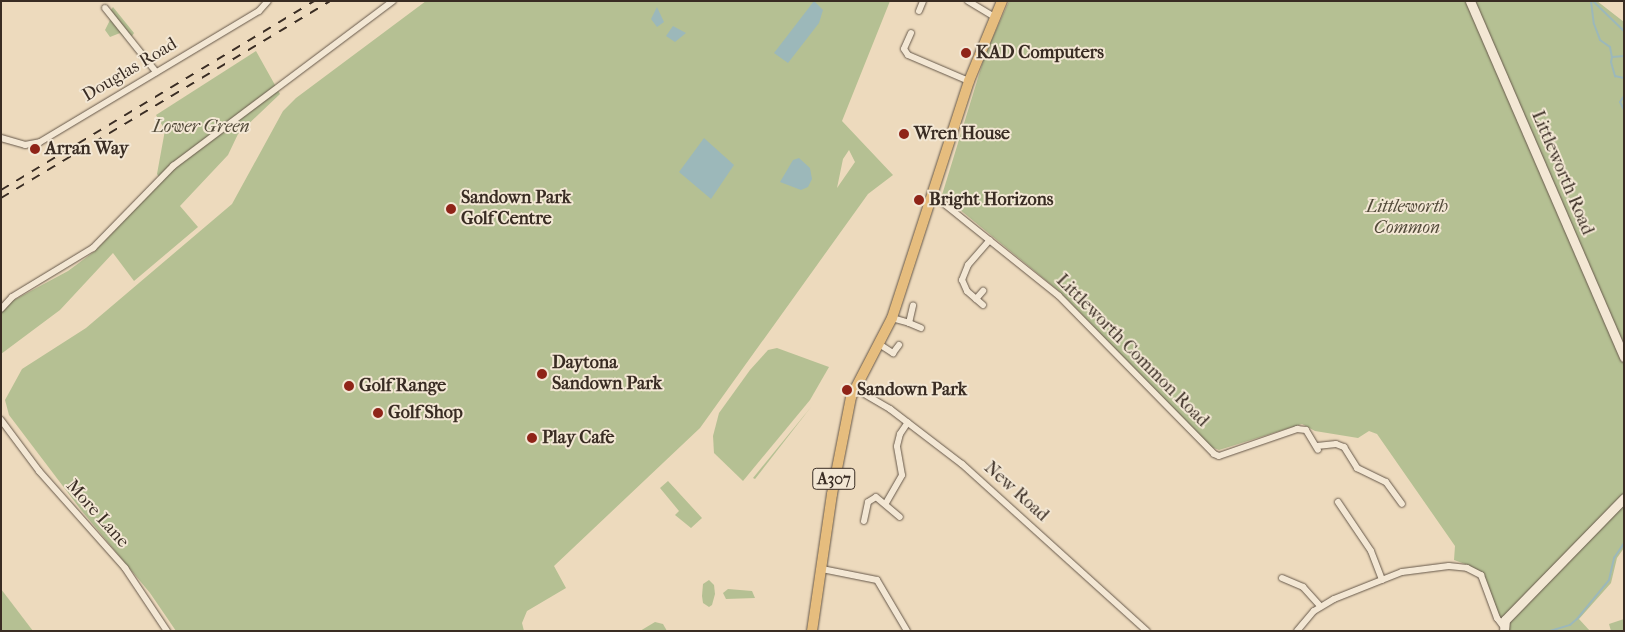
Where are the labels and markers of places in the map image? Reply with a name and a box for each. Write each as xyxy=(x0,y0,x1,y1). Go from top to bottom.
place label: KAD Computers xyxy=(976,42,1104,64)
marker: KAD Computers xyxy=(960,47,972,59)
place label: Wren House xyxy=(914,123,1010,145)
marker: Wren House xyxy=(898,128,910,140)
place label: Arran Way xyxy=(45,138,129,160)
marker: Arran Way xyxy=(29,143,41,155)
place label: Sandown Park Golf Centre xyxy=(461,188,571,230)
place label: Bright Horizons xyxy=(929,189,1053,211)
marker: Bright Horizons xyxy=(913,194,925,206)
marker: Sandown Park Golf Centre xyxy=(445,203,457,215)
place label: Daytona Sandown Park xyxy=(552,353,662,396)
marker: Daytona Sandown Park xyxy=(536,368,548,380)
place label: Golf Range xyxy=(359,375,446,397)
place label: Sandown Park xyxy=(857,379,967,401)
marker: Golf Range xyxy=(343,380,355,392)
marker: Sandown Park xyxy=(841,384,853,396)
place label: Golf Shop xyxy=(388,402,463,424)
marker: Golf Shop xyxy=(372,407,384,419)
place label: Play Cafe xyxy=(542,427,614,449)
marker: Play Cafe xyxy=(526,432,538,444)

